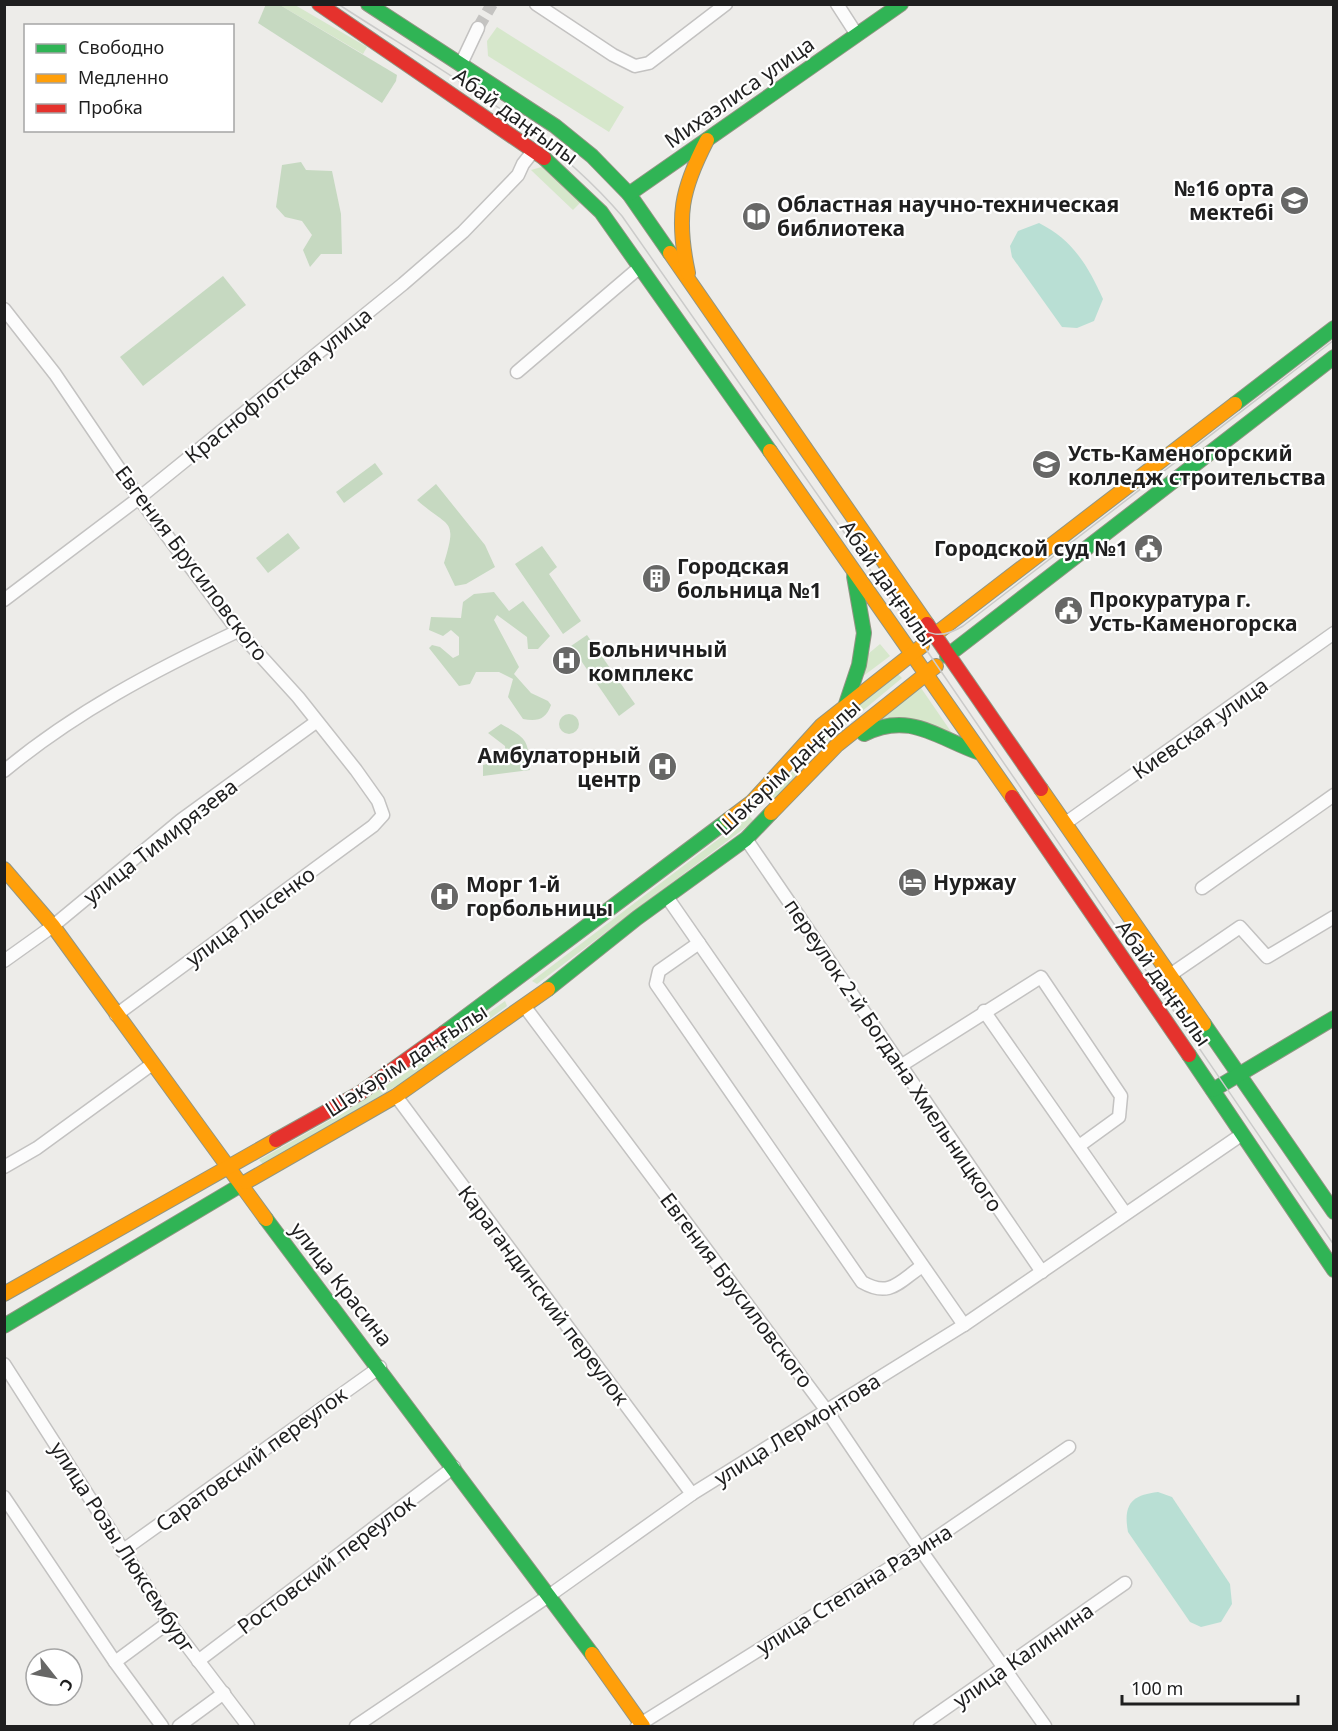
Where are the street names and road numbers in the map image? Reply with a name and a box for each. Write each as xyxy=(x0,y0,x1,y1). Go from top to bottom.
street label: Михаэлиса улица xyxy=(659,30,819,154)
street label: Абай даңғылы xyxy=(448,61,584,171)
street label: Краснофлотская улица xyxy=(179,301,377,469)
street label: Евгения Брусиловского xyxy=(109,460,275,666)
street label: Абай даңғылы xyxy=(834,514,942,652)
street label: Киевская улица xyxy=(1127,671,1273,785)
street label: Шәкәрім даңғылы xyxy=(710,693,866,841)
street label: улица Тимирязева xyxy=(77,772,243,910)
street label: улица Лысенко xyxy=(180,860,320,972)
street label: переулок 2-й Богдана Хмельницкого xyxy=(778,893,1010,1217)
street label: Абай даңғылы xyxy=(1110,914,1218,1052)
street label: Шәкәрім даңғылы xyxy=(320,997,492,1123)
street label: Карагандинский переулок xyxy=(452,1180,636,1410)
street label: Евгения Брусиловского xyxy=(654,1187,820,1393)
street label: улица Красина xyxy=(285,1216,399,1352)
street label: улица Лермонтова xyxy=(709,1367,885,1491)
street label: Саратовский переулок xyxy=(150,1380,352,1538)
street label: улица Розы Люксембург xyxy=(44,1436,202,1658)
street label: Ростовский переулок xyxy=(231,1488,421,1640)
street label: улица Степана Разина xyxy=(751,1517,957,1661)
street label: улица Калинина xyxy=(947,1596,1099,1714)

